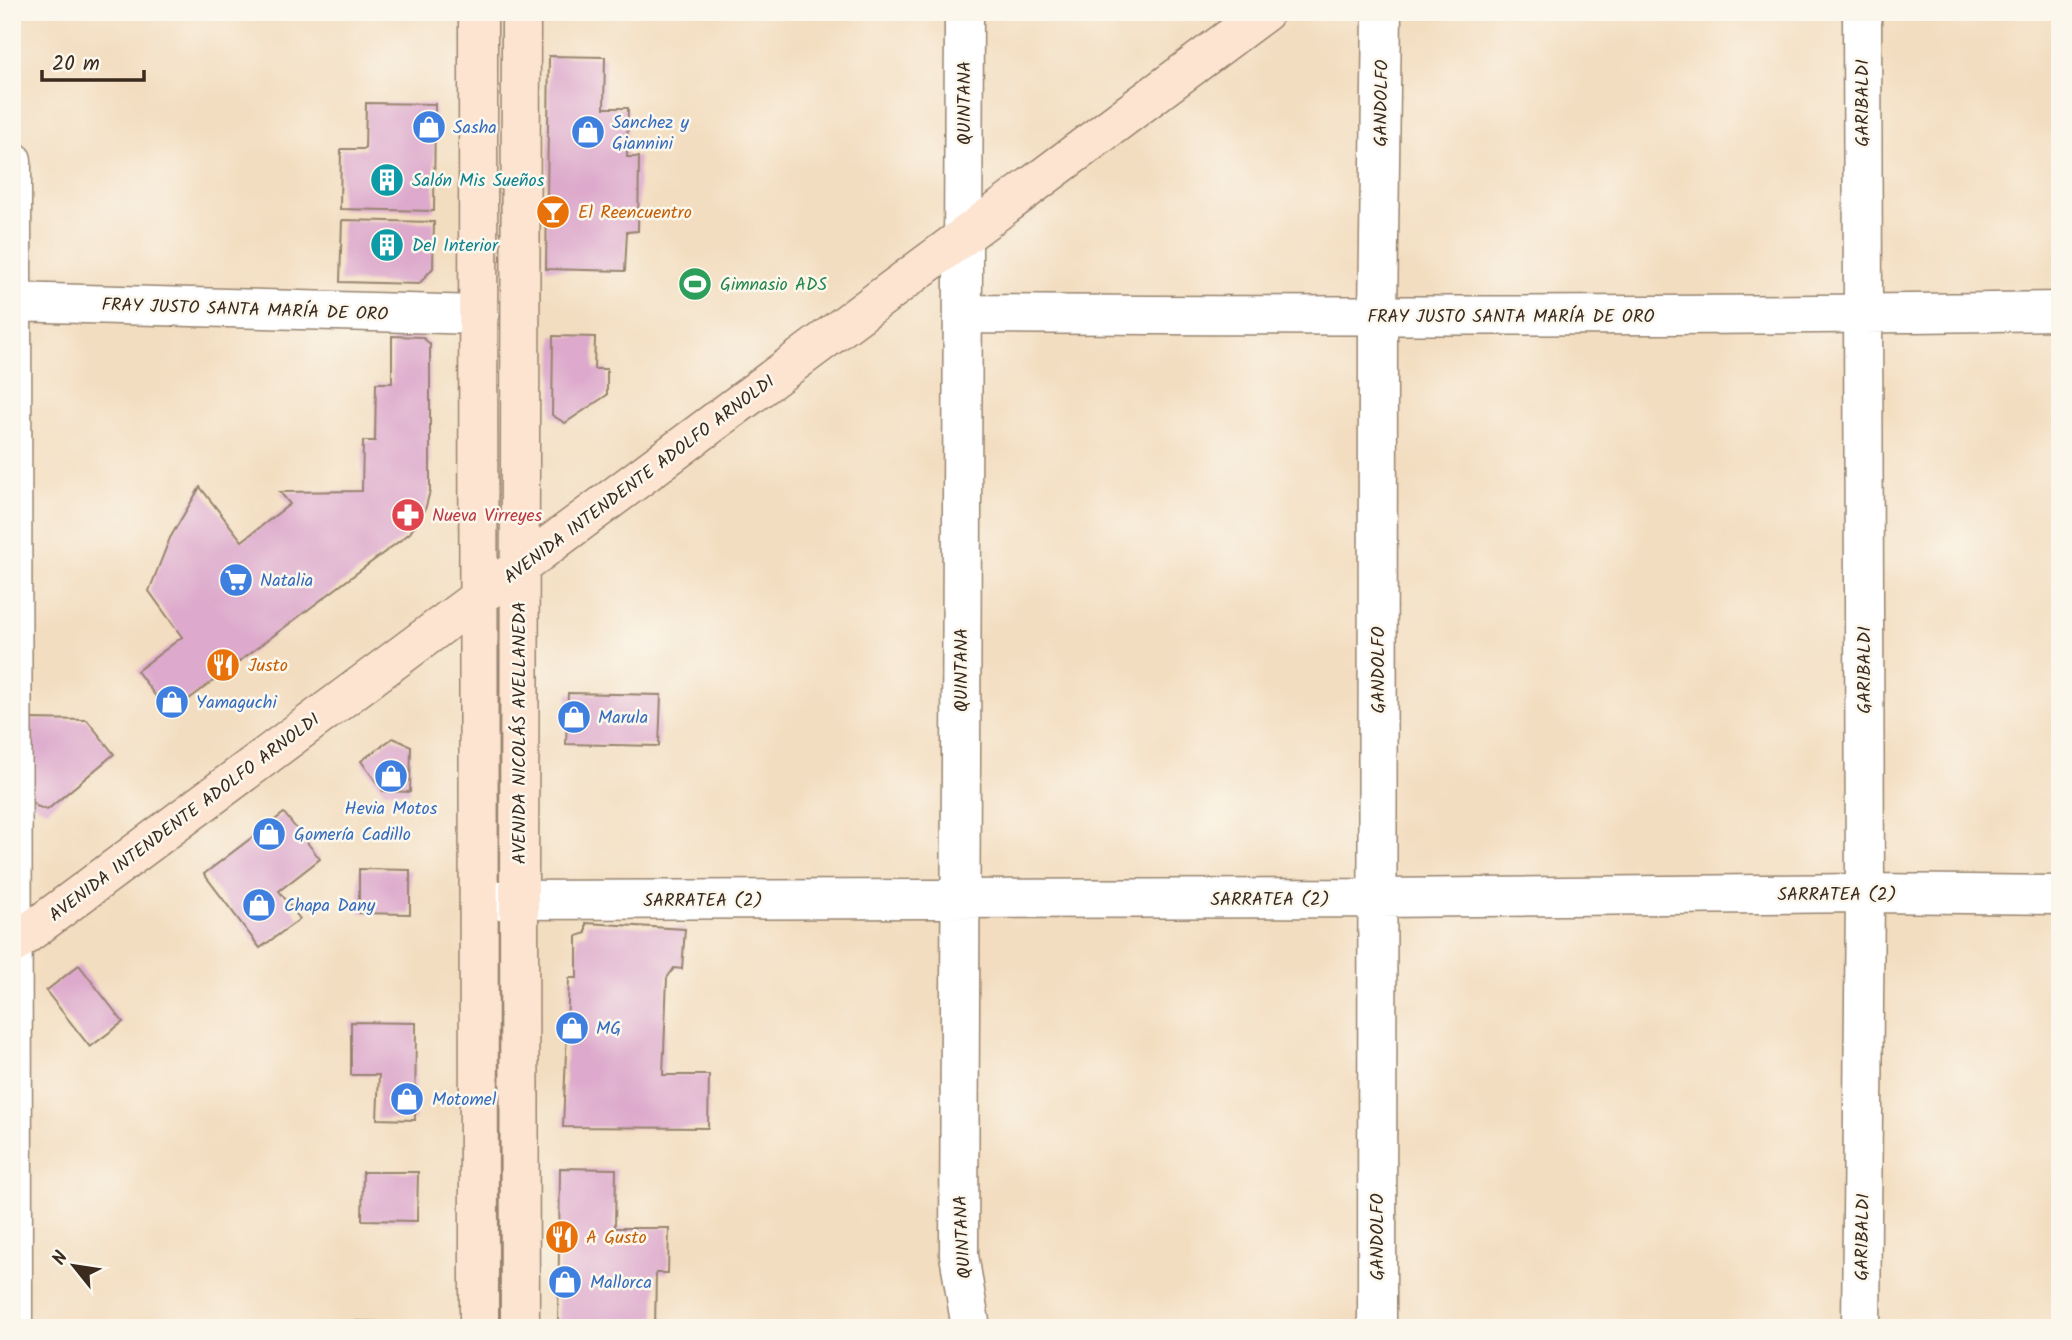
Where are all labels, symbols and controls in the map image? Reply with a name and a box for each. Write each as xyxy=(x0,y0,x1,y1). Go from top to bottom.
scale bar xyxy=(42,38,144,82)
text: 20 m xyxy=(52,48,100,81)
street label: GANDOLFO xyxy=(1367,59,1398,147)
street label: GARIBALDI xyxy=(1849,59,1878,147)
street label: QUINTANA xyxy=(951,61,980,145)
shop icon: Sasha xyxy=(410,108,448,146)
place label: Sanchez y Giannini xyxy=(612,109,689,159)
shop icon: Sanchez y Giannini xyxy=(569,113,607,151)
place label: Sasha xyxy=(453,114,497,143)
building icon: Salón Mis Sueños xyxy=(368,161,406,199)
place label: Salón Mis Sueños xyxy=(412,167,545,196)
bar icon: El Reencuentro xyxy=(534,193,572,231)
place label: El Reencuentro xyxy=(578,199,692,228)
building icon: Del Interior xyxy=(368,226,406,264)
place label: Del Interior xyxy=(412,232,499,261)
sports icon: Gimnasio ADS xyxy=(676,265,714,303)
place label: Gimnasio ADS xyxy=(720,271,828,300)
street label: FRAY JUSTO SANTA MARÍA DE ORO xyxy=(101,291,389,330)
street label: FRAY JUSTO SANTA MARÍA DE ORO xyxy=(1368,303,1654,332)
street label: AVENIDA INTENDENTE ADOLFO ARNOLDI xyxy=(498,368,782,592)
pharmacy icon: Nueva Virreyes xyxy=(389,496,427,534)
place label: Nueva Virreyes xyxy=(432,502,543,531)
supermarket icon: Natalia xyxy=(217,561,255,599)
place label: Natalia xyxy=(260,567,313,596)
street label: AVENIDA NICOLÁS AVELLANEDA xyxy=(506,602,535,864)
street label: GANDOLFO xyxy=(1365,626,1394,714)
street label: GARIBALDI xyxy=(1851,626,1880,714)
street label: QUINTANA xyxy=(948,628,977,712)
restaurant icon: Justo xyxy=(204,646,242,684)
place label: Justo xyxy=(248,652,288,681)
shop icon: Yamaguchi xyxy=(153,683,191,721)
place label: Yamaguchi xyxy=(196,689,277,718)
shop icon: Marula xyxy=(555,698,593,736)
place label: Marula xyxy=(598,704,648,733)
street label: AVENIDA INTENDENTE ADOLFO ARNOLDI xyxy=(43,706,327,930)
shop icon: Hevia Motos xyxy=(372,757,410,795)
place label: Hevia Motos xyxy=(345,795,438,824)
shop icon: Gomería Cadillo xyxy=(250,815,288,853)
place label: Gomería Cadillo xyxy=(294,821,411,850)
street label: SARRATEA (2) xyxy=(1777,881,1897,910)
shop icon: Chapa Dany xyxy=(240,886,278,924)
street label: SARRATEA (2) xyxy=(1210,886,1330,915)
street label: SARRATEA (2) xyxy=(643,887,763,916)
place label: Chapa Dany xyxy=(284,892,376,921)
shop icon: MG xyxy=(553,1009,591,1047)
place label: MG xyxy=(596,1015,621,1044)
shop icon: Motomel xyxy=(388,1080,426,1118)
place label: Motomel xyxy=(432,1086,497,1115)
street label: GANDOLFO xyxy=(1364,1193,1393,1281)
street label: GARIBALDI xyxy=(1848,1193,1879,1281)
street label: QUINTANA xyxy=(947,1194,980,1280)
restaurant icon: A Gusto xyxy=(543,1218,581,1256)
place label: A Gusto xyxy=(586,1224,647,1253)
north arrow xyxy=(38,1232,108,1302)
text: N xyxy=(45,1246,77,1271)
shop icon: Mallorca xyxy=(546,1263,584,1301)
place label: Mallorca xyxy=(590,1269,652,1298)

